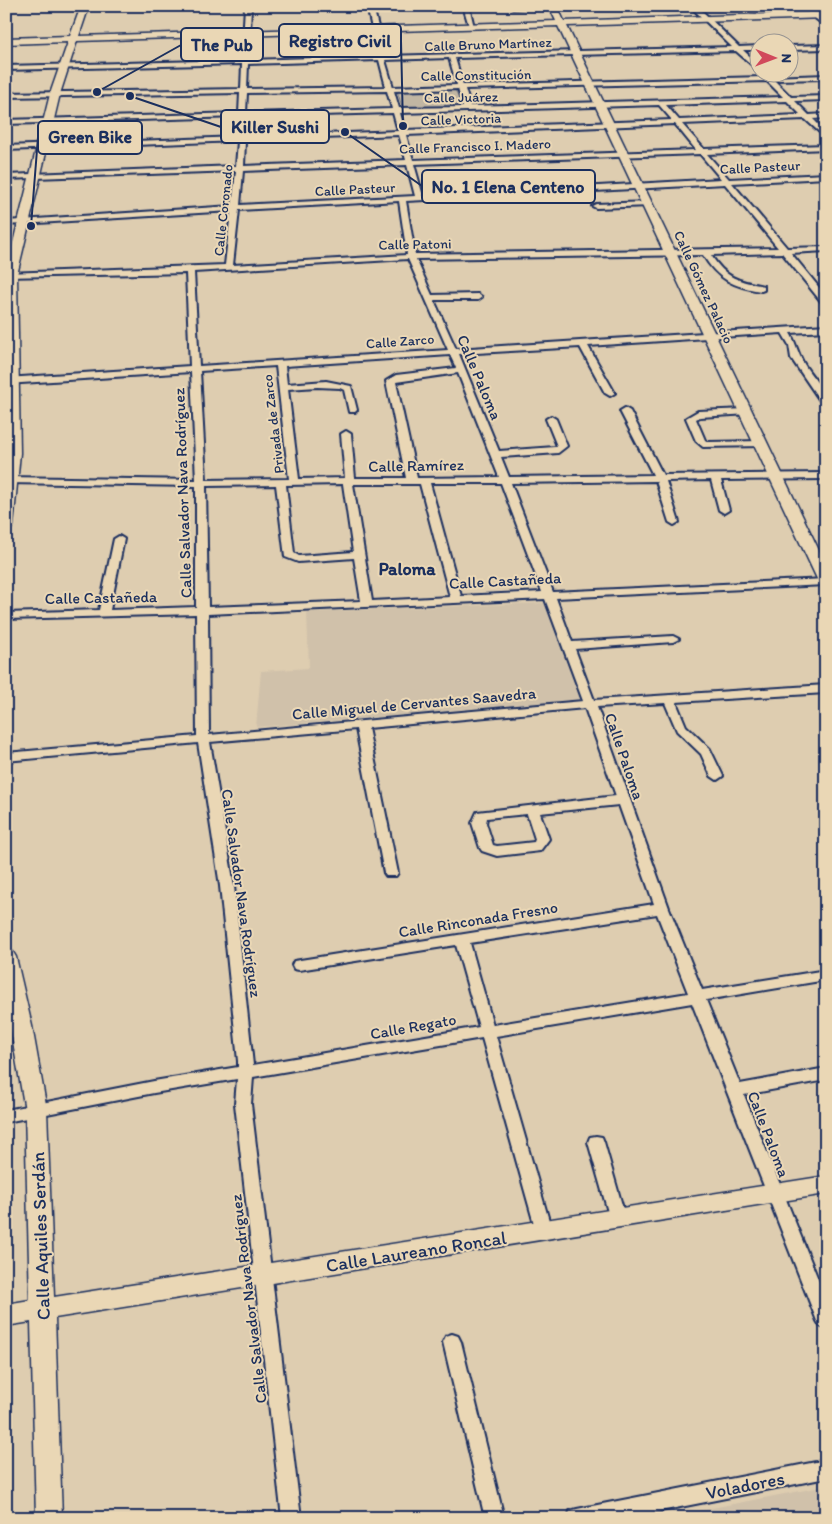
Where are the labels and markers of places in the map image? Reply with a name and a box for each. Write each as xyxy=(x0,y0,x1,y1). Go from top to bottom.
callout: Registro Civil xyxy=(279,24,401,57)
callout: The Pub xyxy=(181,28,263,61)
callout: Killer Sushi xyxy=(221,110,329,143)
callout: Green Bike xyxy=(38,121,142,154)
callout: No. 1 Elena Centeno xyxy=(422,170,595,203)

